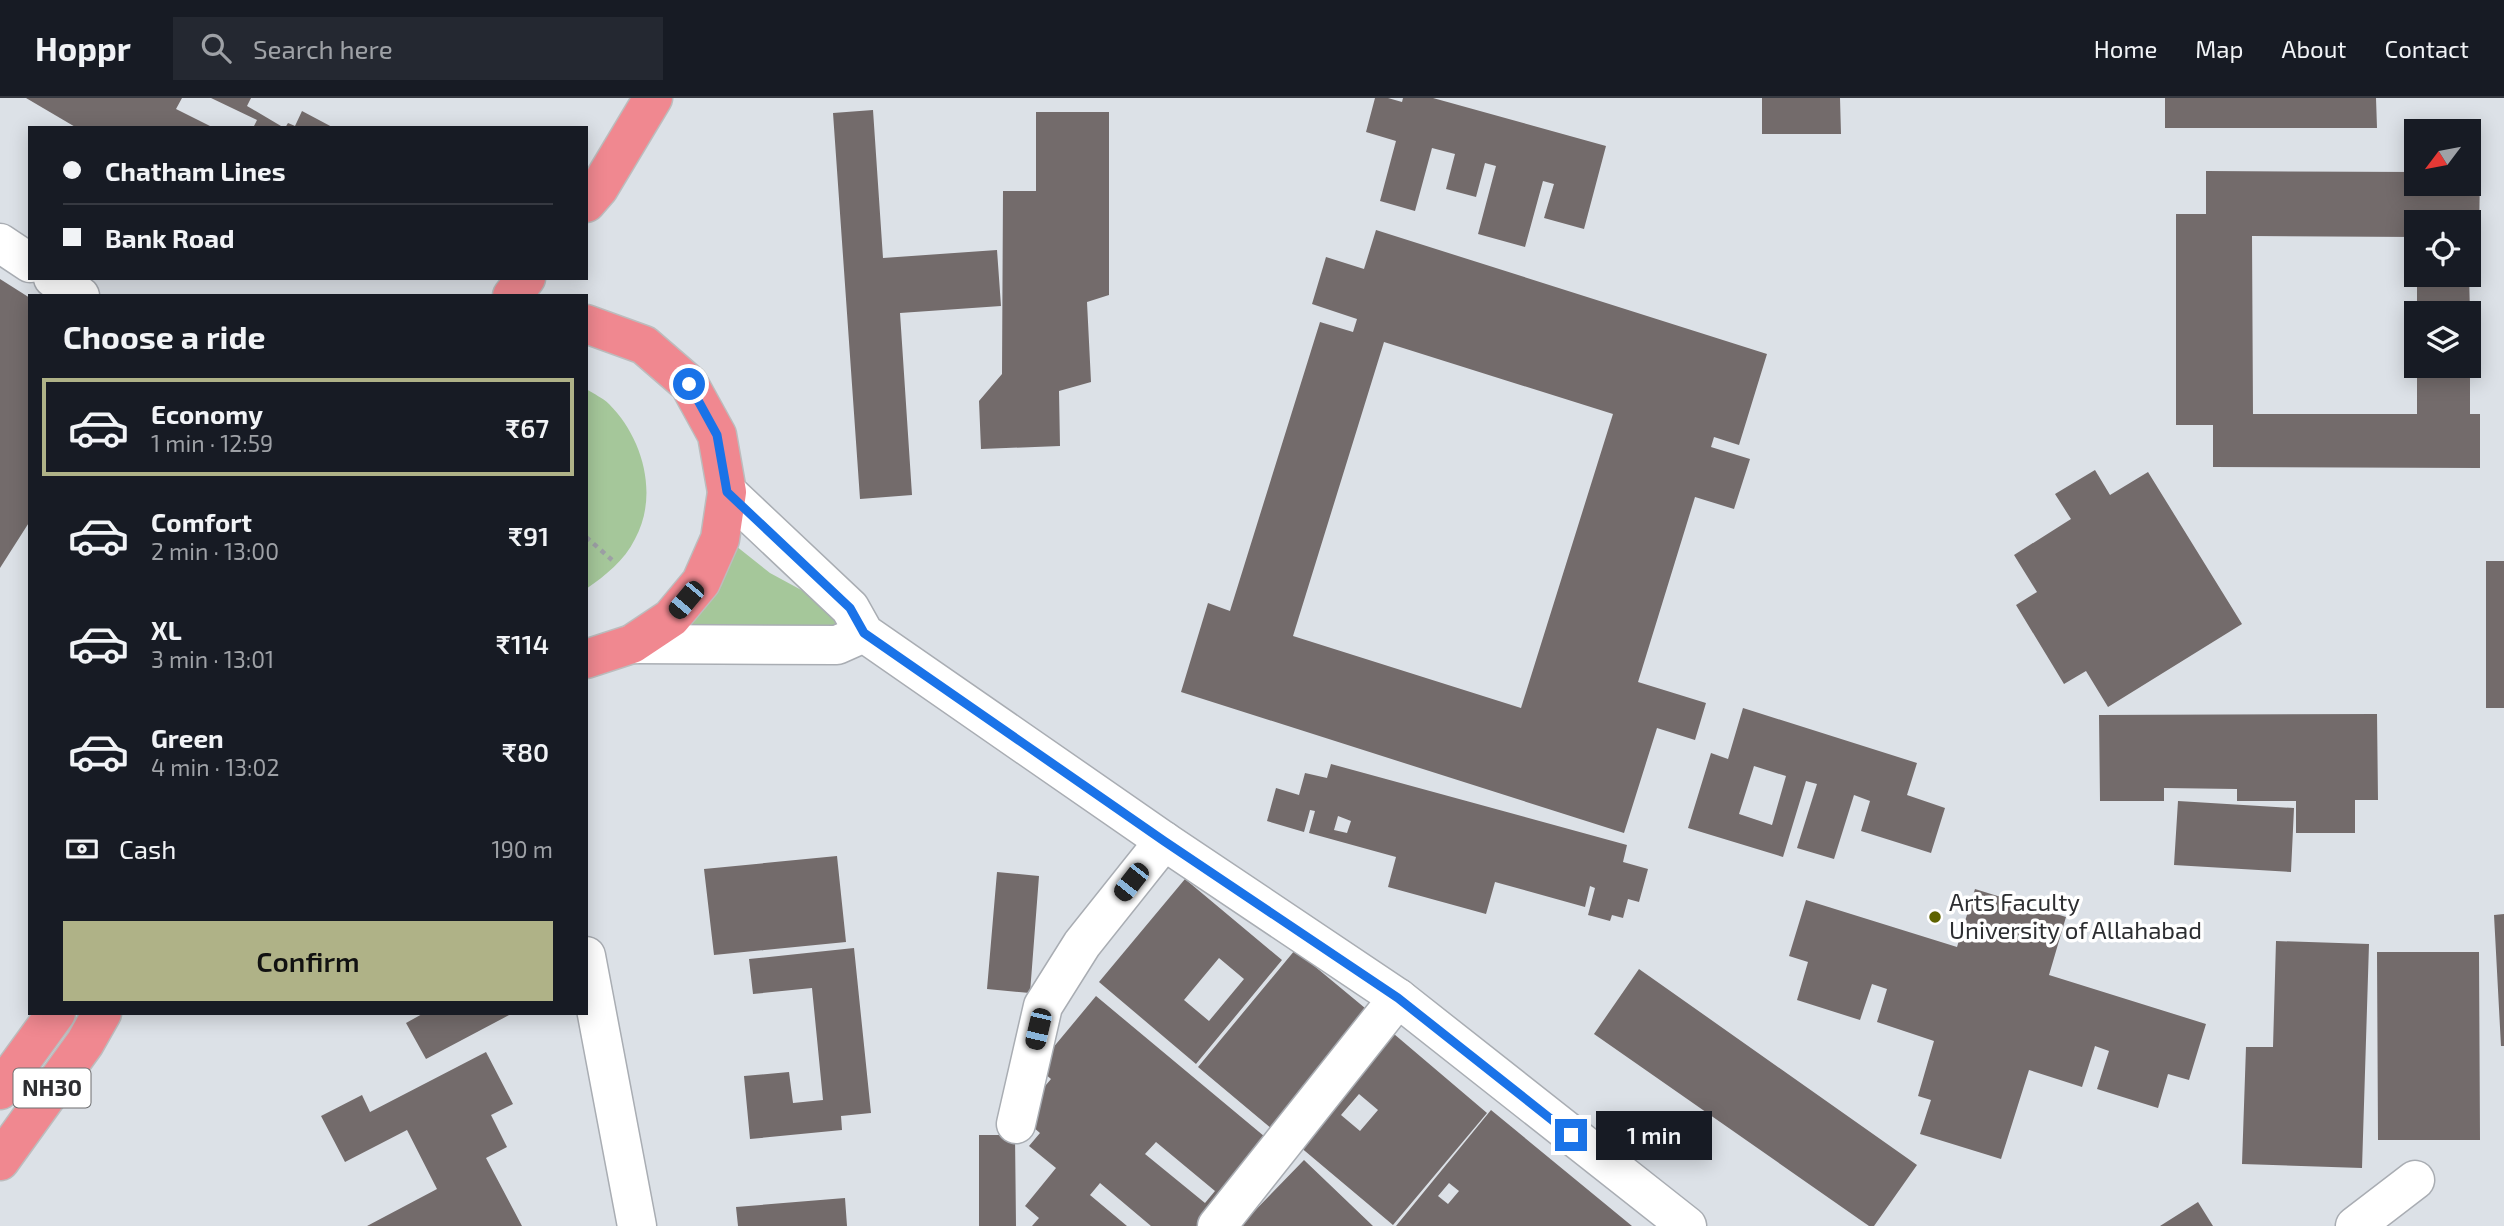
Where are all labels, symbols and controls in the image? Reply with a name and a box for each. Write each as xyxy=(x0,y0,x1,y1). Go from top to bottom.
search box xyxy=(173,17,663,80)
text: Hoppr xyxy=(35,28,131,68)
icon: search xyxy=(197,29,235,67)
text: Search here xyxy=(253,33,393,64)
text: Home xyxy=(2094,34,2157,63)
text: Map xyxy=(2195,34,2243,63)
text: About xyxy=(2281,34,2347,63)
text: Contact xyxy=(2385,34,2469,63)
north arrow xyxy=(2404,119,2482,196)
map controls xyxy=(2404,119,2481,378)
text: Chatham Lines xyxy=(105,155,286,186)
button: locate xyxy=(2404,210,2481,287)
text: Bank Road xyxy=(105,222,234,253)
button: layers xyxy=(2404,301,2481,378)
text: Choose a ride xyxy=(63,317,266,355)
route start xyxy=(673,368,705,400)
icon: car xyxy=(67,396,130,459)
text: Economy xyxy=(151,398,263,429)
text: ₹67 xyxy=(505,412,549,443)
text: 1 min · 12:59 xyxy=(151,429,273,457)
icon: car xyxy=(67,504,130,567)
text: Comfort xyxy=(151,506,252,537)
text: ₹91 xyxy=(508,520,549,551)
text: 2 min · 13:00 xyxy=(151,537,279,565)
car xyxy=(665,577,708,623)
icon: car xyxy=(67,612,130,675)
text: XL xyxy=(151,614,182,645)
text: ₹114 xyxy=(496,628,549,659)
text: 3 min · 13:01 xyxy=(151,645,274,673)
icon: car xyxy=(67,720,130,783)
text: Green xyxy=(151,722,224,753)
text: ₹80 xyxy=(502,736,549,767)
text: 4 min · 13:02 xyxy=(151,753,279,781)
icon: cash xyxy=(63,830,101,868)
text: Cash xyxy=(119,833,176,864)
text: 190 m xyxy=(492,835,553,863)
car xyxy=(1110,859,1153,905)
place label: Arts Faculty University of Allahabad xyxy=(1949,887,2202,944)
marker: Arts Faculty University of Allahabad xyxy=(1927,909,1943,925)
button: Confirm xyxy=(63,921,553,1001)
car xyxy=(1024,1006,1053,1052)
road number: NH30 xyxy=(14,1068,90,1107)
callout: 1 min xyxy=(1596,1110,1711,1160)
route end xyxy=(1555,1119,1587,1151)
text: 1 min xyxy=(1627,1121,1681,1149)

